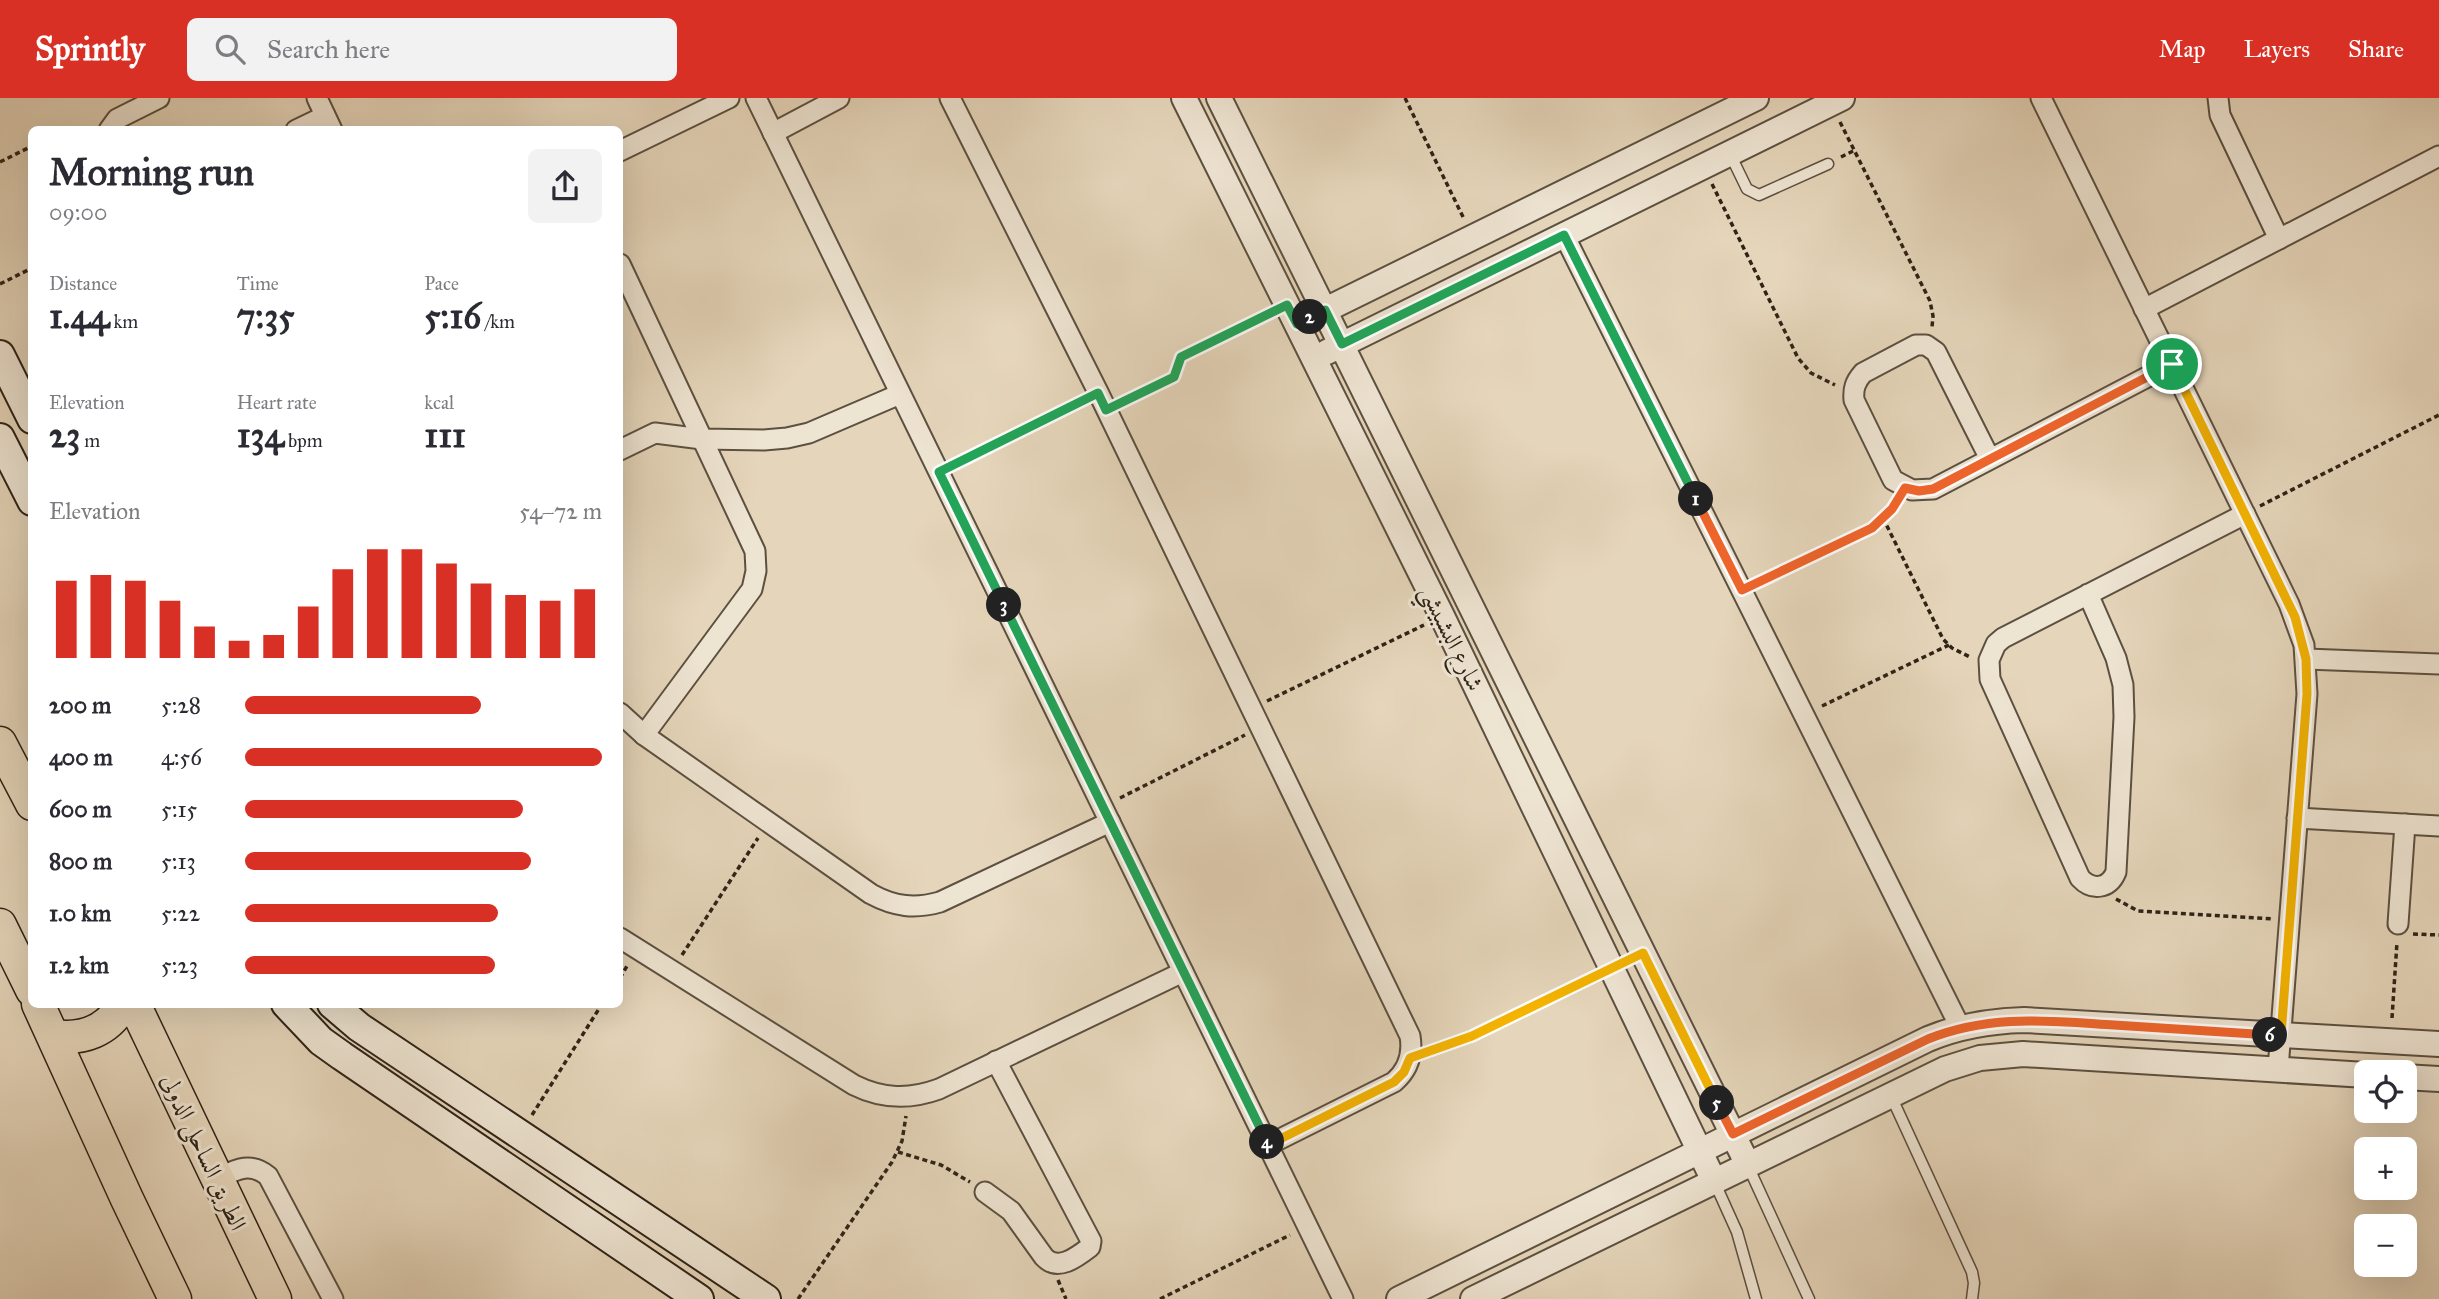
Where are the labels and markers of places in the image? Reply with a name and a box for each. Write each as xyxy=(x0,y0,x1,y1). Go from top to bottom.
pin: 2 xyxy=(1292,300,1328,334)
pin xyxy=(2142,334,2202,394)
pin: 1 xyxy=(1678,482,1714,516)
pin: 3 xyxy=(986,588,1021,622)
pin: 6 xyxy=(2252,1018,2288,1052)
pin: 5 xyxy=(1700,1086,1734,1121)
pin: 4 xyxy=(1250,1124,1284,1160)

